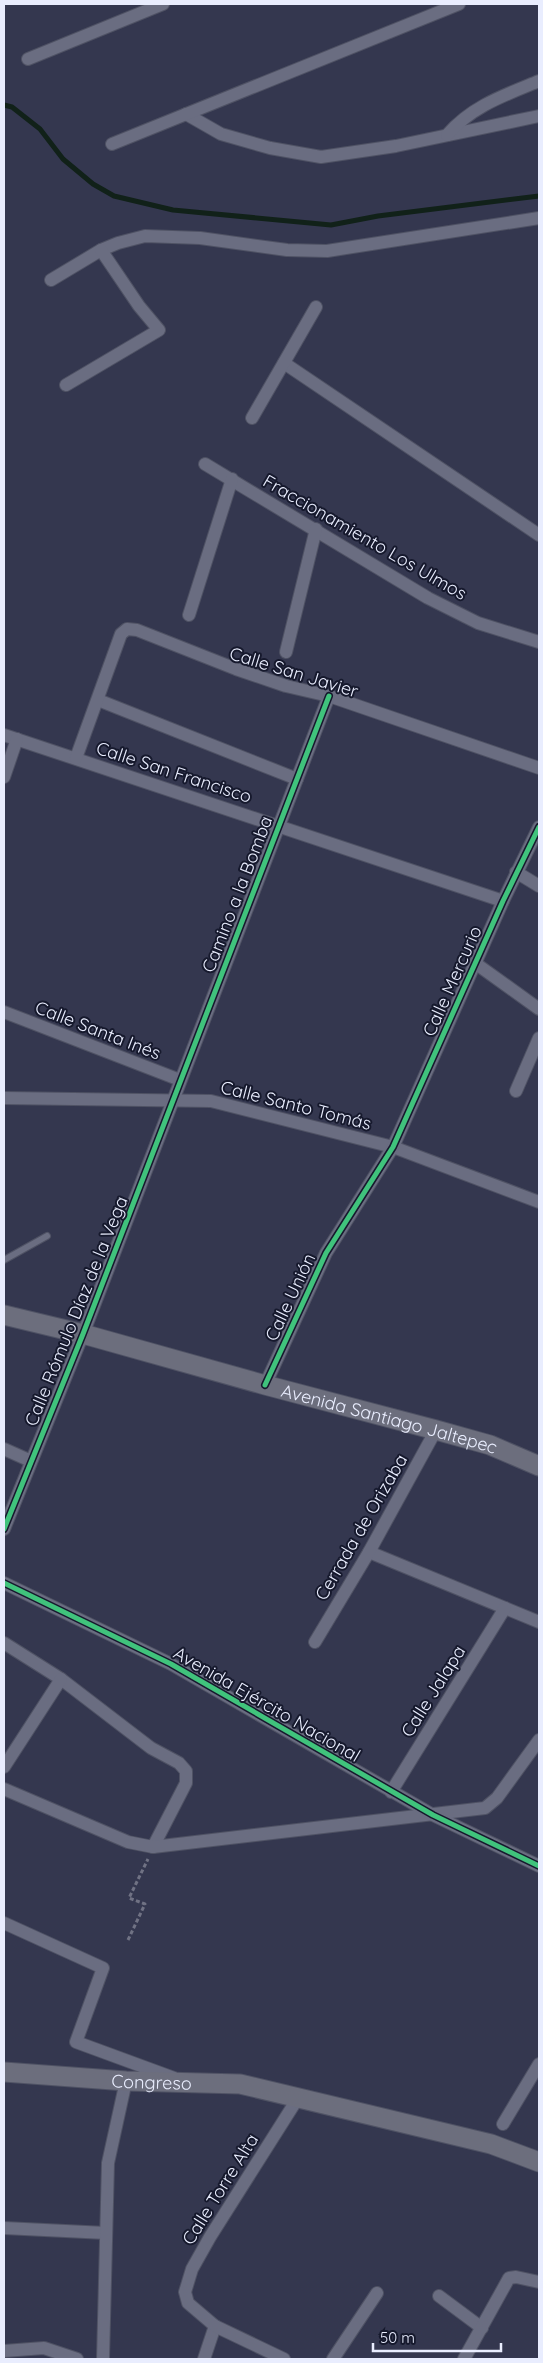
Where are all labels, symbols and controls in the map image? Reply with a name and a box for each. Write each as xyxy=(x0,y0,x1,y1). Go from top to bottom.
street label: Fraccionamiento Los Ulmos xyxy=(259,469,471,605)
street label: Calle San Javier xyxy=(227,641,361,703)
street label: Calle San Francisco xyxy=(93,736,255,808)
street label: Camino a la Bomba xyxy=(197,813,277,975)
street label: Calle Mercurio xyxy=(417,922,487,1040)
street label: Calle Santa Inés xyxy=(32,995,164,1065)
street label: Calle Santo Tomás xyxy=(218,1075,374,1135)
street label: Calle Rómulo Díaz de la Vega xyxy=(19,1193,133,1429)
street label: Calle Unión xyxy=(260,1249,320,1345)
street label: Avenida Santiago Jaltepec xyxy=(279,1378,501,1458)
street label: Cerrada de Orizaba xyxy=(310,1450,412,1604)
street label: Avenida Ejército Nacional xyxy=(169,1641,365,1767)
street label: Calle Jalapa xyxy=(396,1641,470,1741)
street label: Congreso xyxy=(111,2068,192,2094)
street label: Calle Torre Alta xyxy=(177,2129,263,2249)
scale bar xyxy=(373,2320,500,2352)
text: 50 m xyxy=(380,2328,415,2347)

